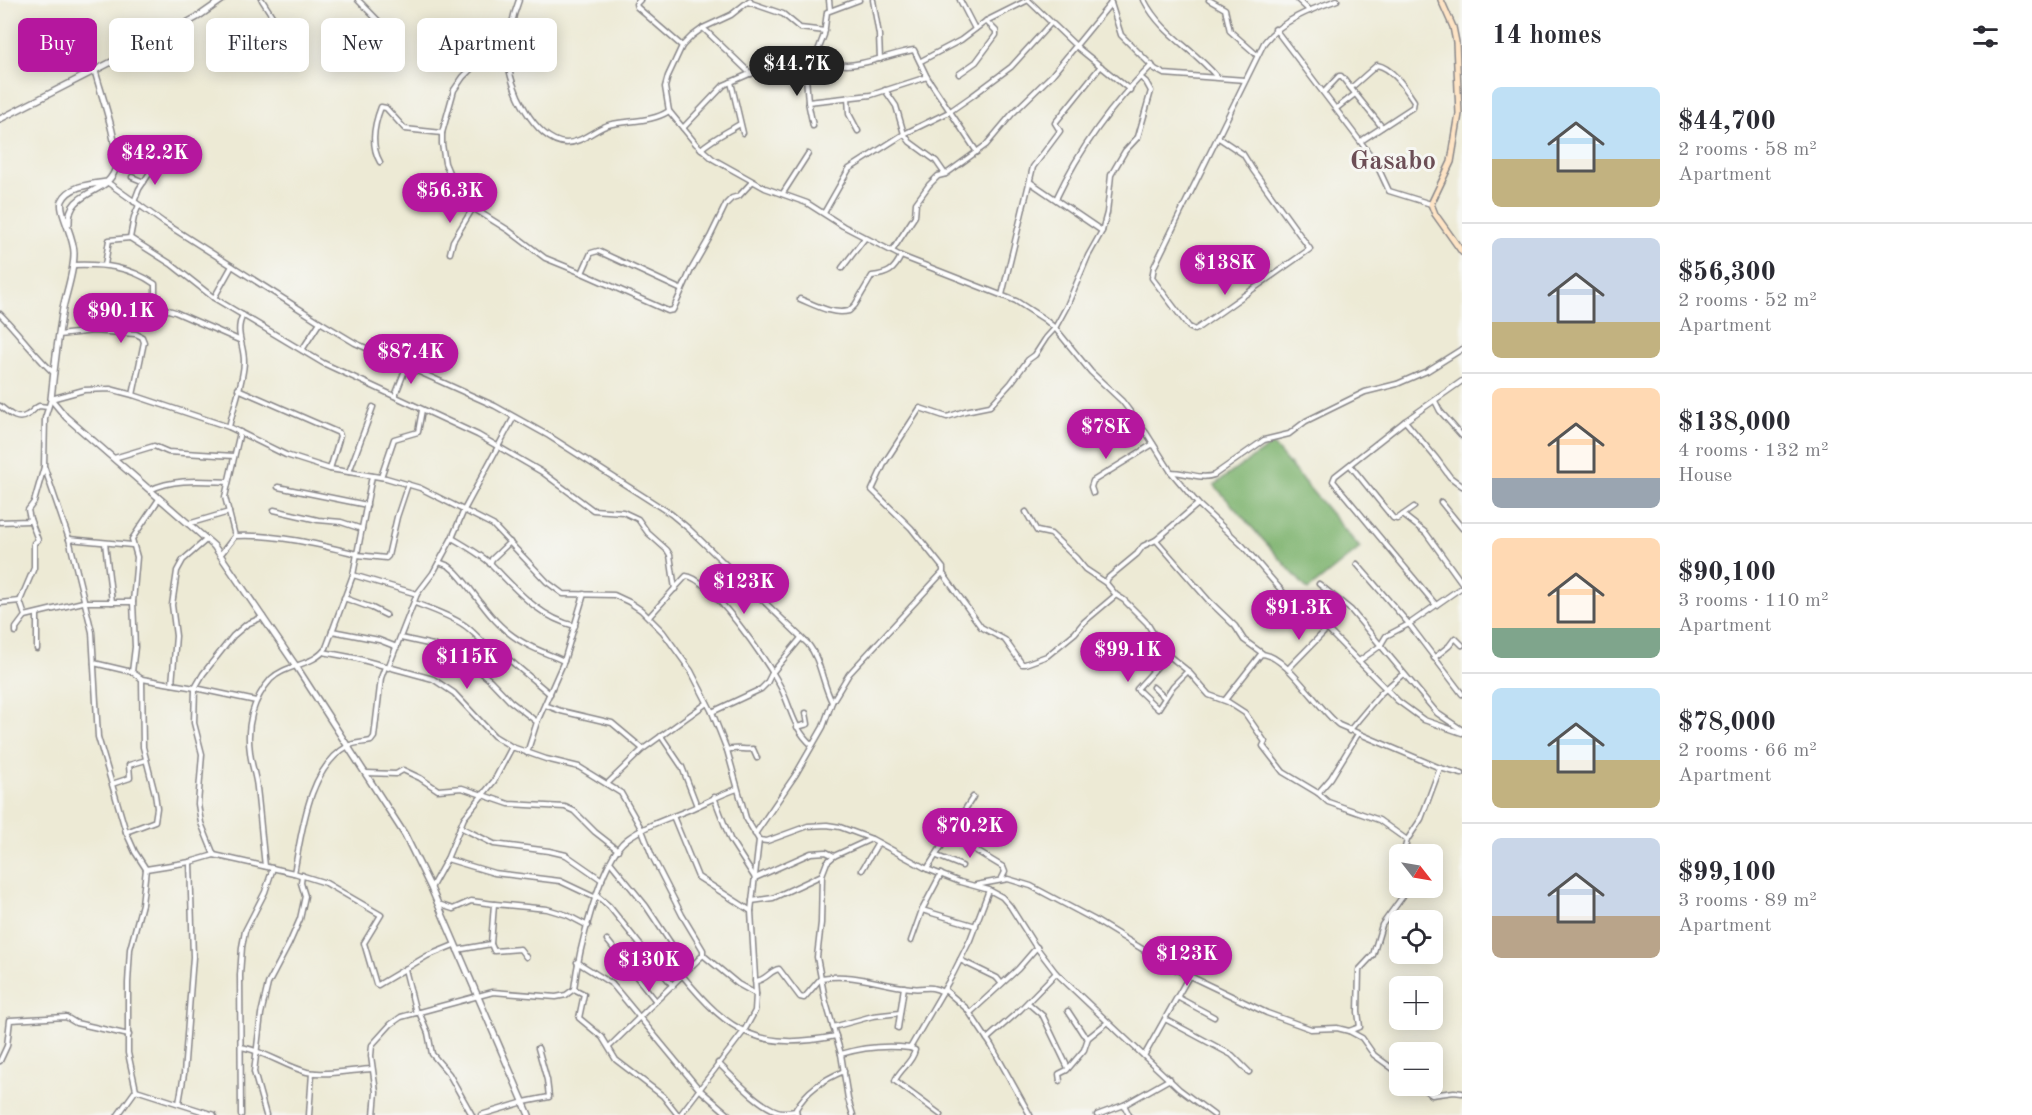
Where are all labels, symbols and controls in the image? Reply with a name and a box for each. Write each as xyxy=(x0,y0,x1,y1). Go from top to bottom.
chip: Buy xyxy=(18,18,97,72)
chip: Rent xyxy=(109,18,194,72)
chip: Filters xyxy=(206,18,309,72)
chip: New xyxy=(321,18,405,72)
chip: Apartment xyxy=(417,18,557,72)
icon: filters xyxy=(1969,20,2002,53)
text: 14 homes xyxy=(1492,23,1601,49)
pin: $44.7K xyxy=(748,46,846,97)
text: $44.7K xyxy=(763,55,831,75)
text: $44,700 xyxy=(1678,109,1776,135)
icon: home xyxy=(1540,111,1612,183)
pin: $42.2K xyxy=(106,135,204,186)
text: 2 rooms · 58 m² xyxy=(1678,140,1817,160)
text: $42.2K xyxy=(121,144,189,164)
district label: Gasabo xyxy=(1350,148,1436,175)
text: Apartment xyxy=(1678,165,1772,185)
pin: $56.3K xyxy=(401,173,499,224)
text: $56.3K xyxy=(416,182,484,202)
pin: $138K xyxy=(1183,245,1267,296)
text: $138K xyxy=(1194,254,1256,274)
text: $56,300 xyxy=(1678,260,1776,286)
icon: home xyxy=(1540,262,1612,334)
text: 2 rooms · 52 m² xyxy=(1678,291,1817,311)
pin: $90.1K xyxy=(72,293,170,344)
text: $90.1K xyxy=(87,302,155,322)
text: Apartment xyxy=(1678,316,1772,336)
pin: $87.4K xyxy=(362,334,460,385)
text: $87.4K xyxy=(377,343,445,363)
pin: $78K xyxy=(1070,409,1142,460)
text: $138,000 xyxy=(1678,410,1791,436)
icon: home xyxy=(1540,412,1612,484)
text: $78K xyxy=(1081,418,1131,438)
text: 4 rooms · 132 m² xyxy=(1678,441,1828,461)
text: House xyxy=(1678,466,1732,486)
text: $90,100 xyxy=(1678,560,1776,586)
icon: home xyxy=(1540,562,1612,634)
pin: $123K xyxy=(702,564,786,615)
text: $123K xyxy=(713,573,775,593)
pin: $91.3K xyxy=(1250,590,1348,641)
text: 3 rooms · 110 m² xyxy=(1678,591,1828,611)
text: $91.3K xyxy=(1265,599,1333,619)
text: Apartment xyxy=(1678,616,1772,636)
pin: $99.1K xyxy=(1079,632,1177,683)
pin: $115K xyxy=(425,639,509,690)
text: $99.1K xyxy=(1094,641,1162,661)
text: $115K xyxy=(436,648,498,668)
text: $78,000 xyxy=(1678,710,1776,736)
icon: home xyxy=(1540,712,1612,784)
text: 2 rooms · 66 m² xyxy=(1678,741,1817,761)
text: Apartment xyxy=(1678,766,1772,786)
pin: $70.2K xyxy=(921,808,1019,859)
text: $70.2K xyxy=(936,817,1004,837)
north arrow xyxy=(1389,844,1443,898)
map controls xyxy=(1389,844,1443,1096)
text: $99,100 xyxy=(1678,860,1776,886)
icon: home xyxy=(1540,862,1612,934)
text: 3 rooms · 89 m² xyxy=(1678,891,1817,911)
button: locate xyxy=(1389,910,1443,964)
text: Apartment xyxy=(1678,916,1772,936)
pin: $123K xyxy=(1145,936,1229,987)
pin: $130K xyxy=(607,942,691,993)
text: $123K xyxy=(1156,945,1218,965)
text: $130K xyxy=(618,951,680,971)
button: + xyxy=(1389,976,1443,1030)
button: − xyxy=(1389,1042,1443,1096)

